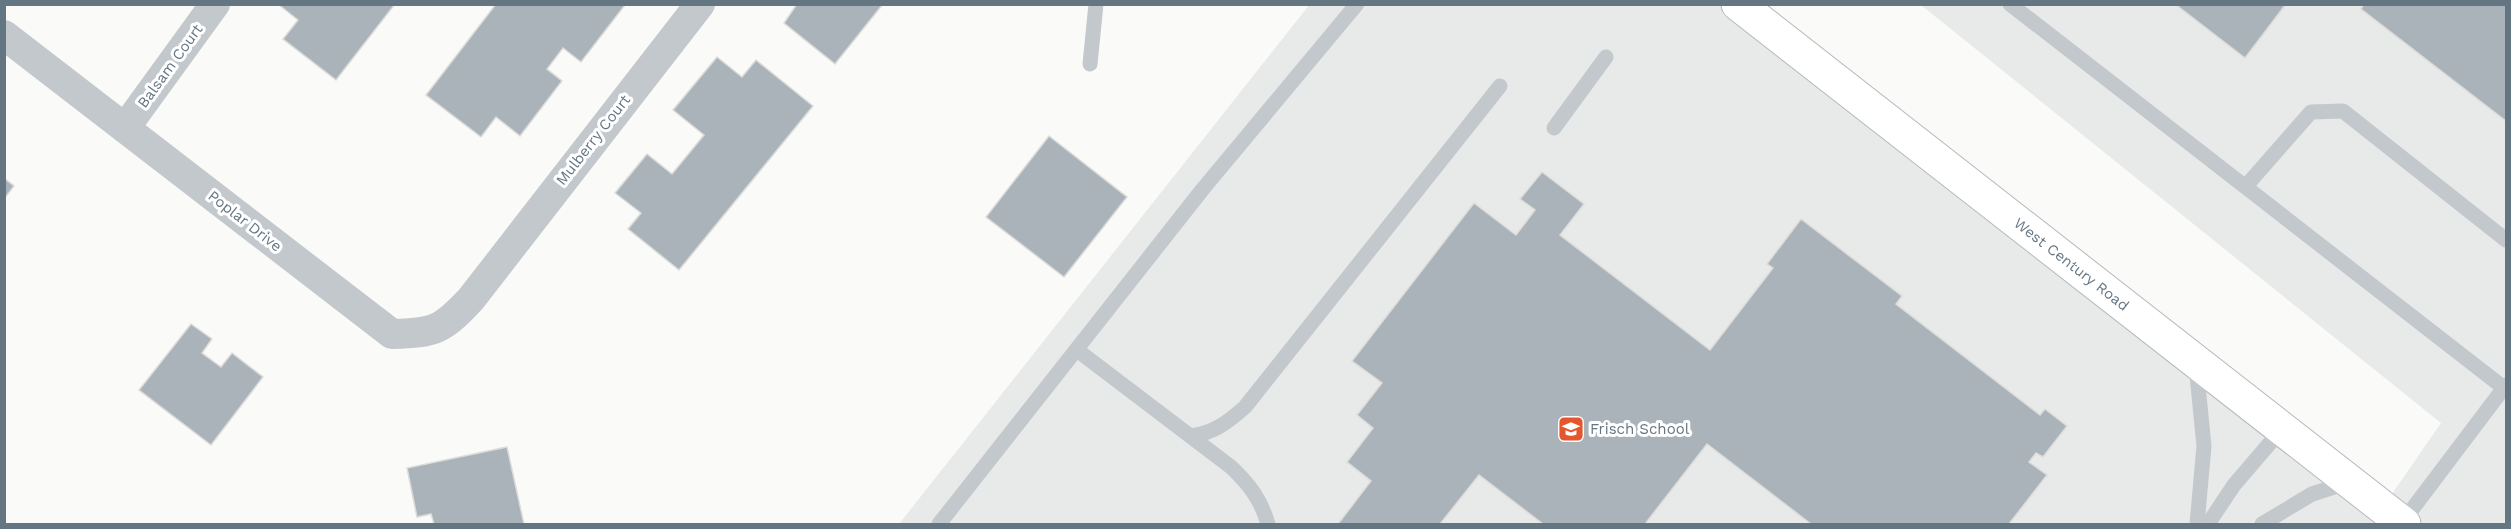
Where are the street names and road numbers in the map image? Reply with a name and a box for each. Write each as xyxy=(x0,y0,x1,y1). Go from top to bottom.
street label: Balsam Court xyxy=(134,20,207,111)
street label: Mulberry Court xyxy=(552,91,634,189)
street label: Poplar Drive xyxy=(205,187,285,255)
street label: West Century Road xyxy=(2010,214,2132,315)

